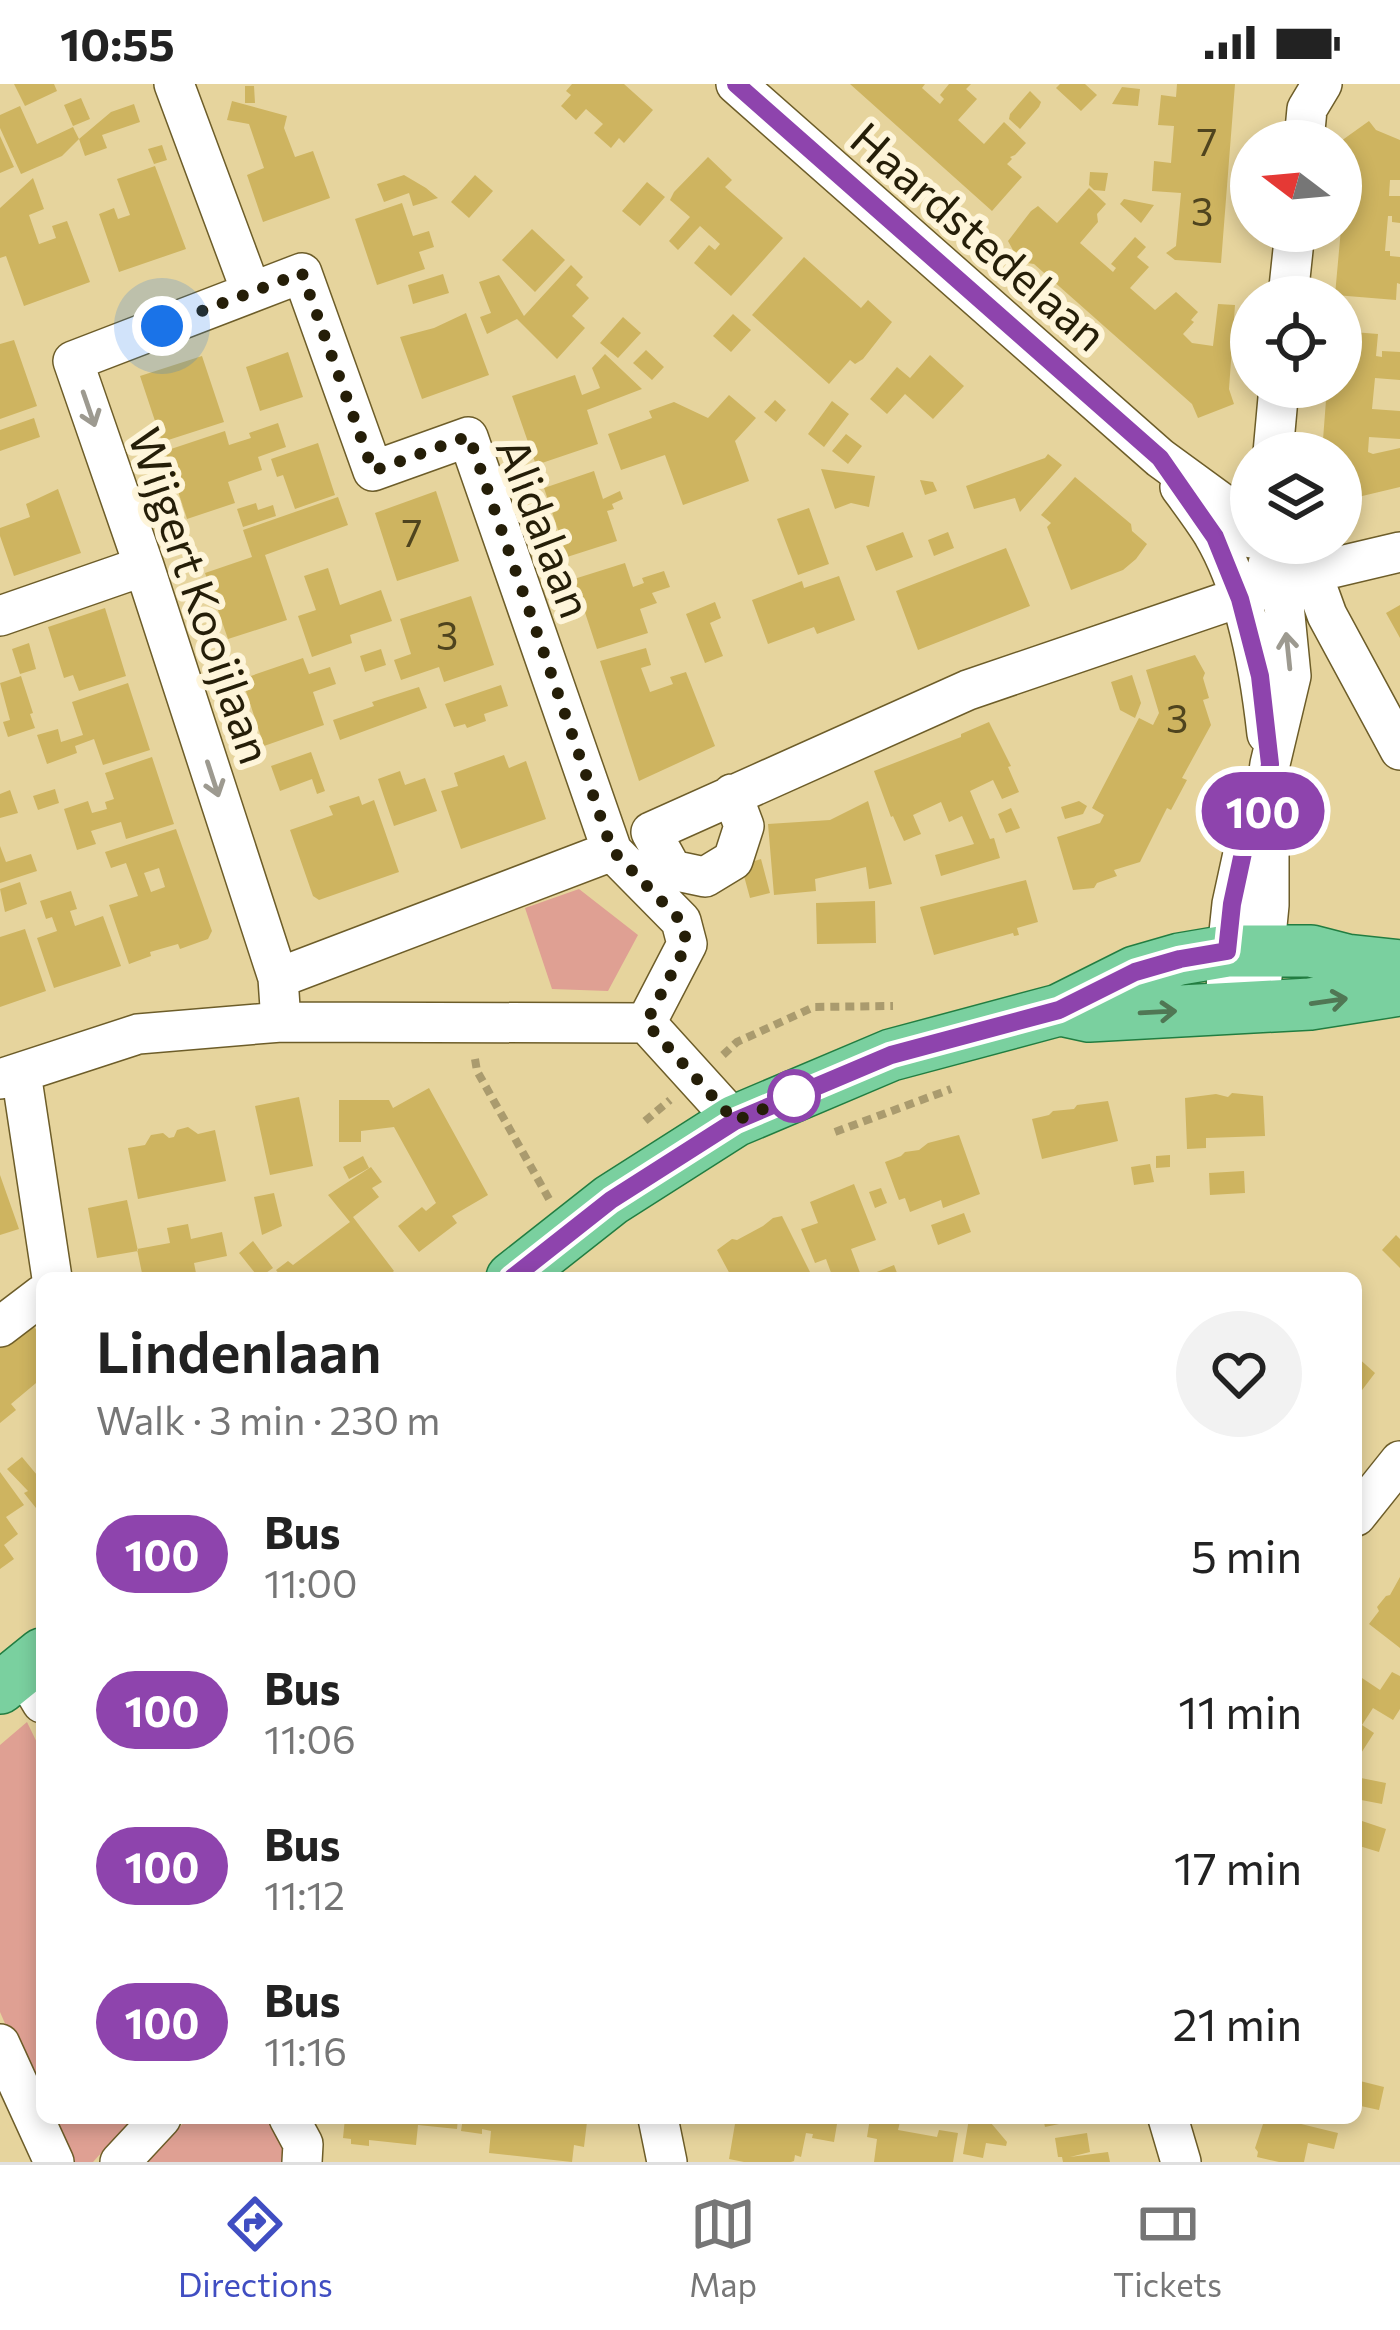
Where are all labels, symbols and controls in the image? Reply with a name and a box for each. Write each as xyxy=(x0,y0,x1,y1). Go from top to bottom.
text: 10:55 xyxy=(60,15,175,70)
street label: Haardstedelaan xyxy=(841,109,1119,361)
house number: 7 xyxy=(1197,116,1217,164)
north arrow xyxy=(1230,120,1362,252)
map controls xyxy=(1230,120,1362,564)
house number: 3 xyxy=(1191,186,1213,234)
button: locate xyxy=(1230,276,1362,408)
your location xyxy=(132,296,192,356)
one-way arrow xyxy=(80,389,102,427)
street label: Wijgert Kooijlaan xyxy=(119,420,285,770)
street label: Alidalaan xyxy=(487,429,605,625)
button: layers xyxy=(1230,432,1362,564)
house number: 7 xyxy=(402,507,422,555)
house number: 3 xyxy=(436,610,458,658)
one-way arrow xyxy=(1276,632,1299,671)
house number: 3 xyxy=(1166,693,1188,741)
one-way arrow xyxy=(204,759,226,797)
line badge: 100 xyxy=(1194,772,1332,850)
text: 100 xyxy=(1226,785,1300,837)
one-way arrow xyxy=(1309,989,1348,1012)
one-way arrow xyxy=(1138,1000,1177,1023)
unlabelled marker xyxy=(769,1071,819,1121)
button: heart xyxy=(1176,1311,1302,1437)
text: Lindenlaan xyxy=(96,1315,382,1385)
text: Walk · 3 min · 230 m xyxy=(96,1395,440,1443)
text: Bus xyxy=(264,1503,340,1558)
text: 5 min xyxy=(1191,1527,1302,1582)
text: 100 xyxy=(125,1528,199,1580)
text: 11:00 xyxy=(264,1558,357,1606)
text: Bus xyxy=(264,1659,340,1714)
text: 11 min xyxy=(1178,1683,1302,1738)
text: 100 xyxy=(125,1684,199,1736)
text: 11:06 xyxy=(264,1714,356,1762)
text: Bus xyxy=(264,1815,340,1870)
text: 17 min xyxy=(1174,1839,1302,1894)
text: 100 xyxy=(125,1840,199,1892)
text: 11:12 xyxy=(264,1870,345,1918)
text: Bus xyxy=(264,1971,340,2026)
text: 21 min xyxy=(1173,1995,1302,2050)
text: 100 xyxy=(125,1996,199,2048)
text: 11:16 xyxy=(264,2026,347,2074)
tab: Directions xyxy=(178,2191,333,2304)
tab: Map xyxy=(689,2191,757,2304)
tab: Tickets xyxy=(1113,2191,1222,2304)

